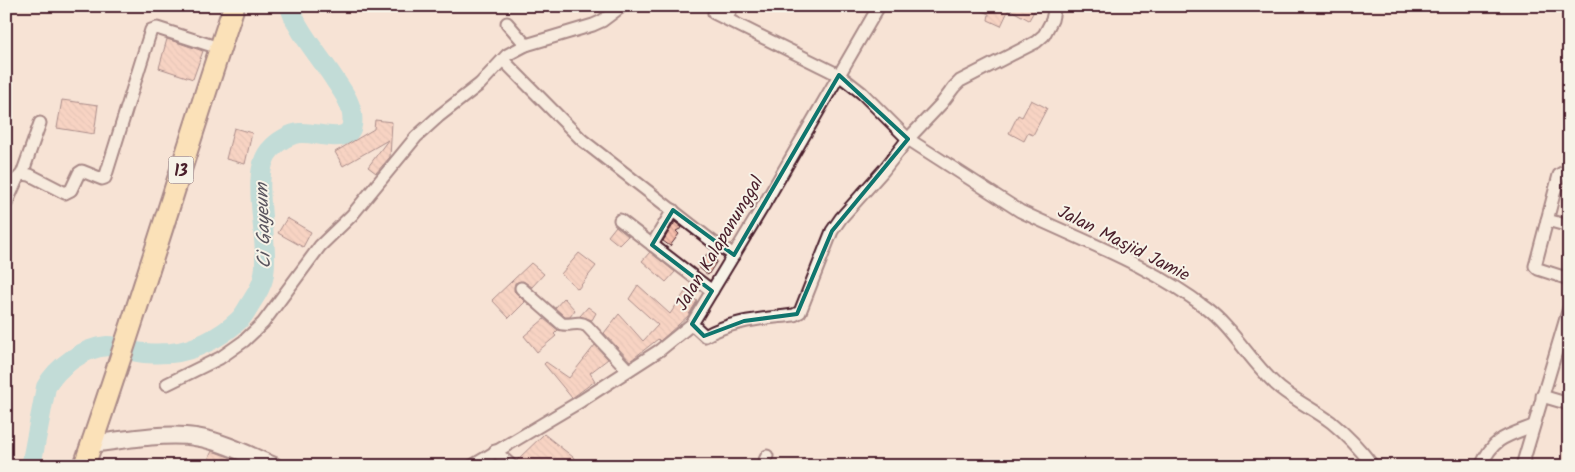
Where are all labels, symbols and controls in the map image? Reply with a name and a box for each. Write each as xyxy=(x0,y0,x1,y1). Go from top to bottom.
road number: 13 xyxy=(168,156,194,184)
street label: Jalan Kalapanunggal xyxy=(668,170,772,317)
water label: Ci Gayeum xyxy=(247,181,280,269)
street label: Jalan Masjid Jamie xyxy=(1052,198,1195,290)

